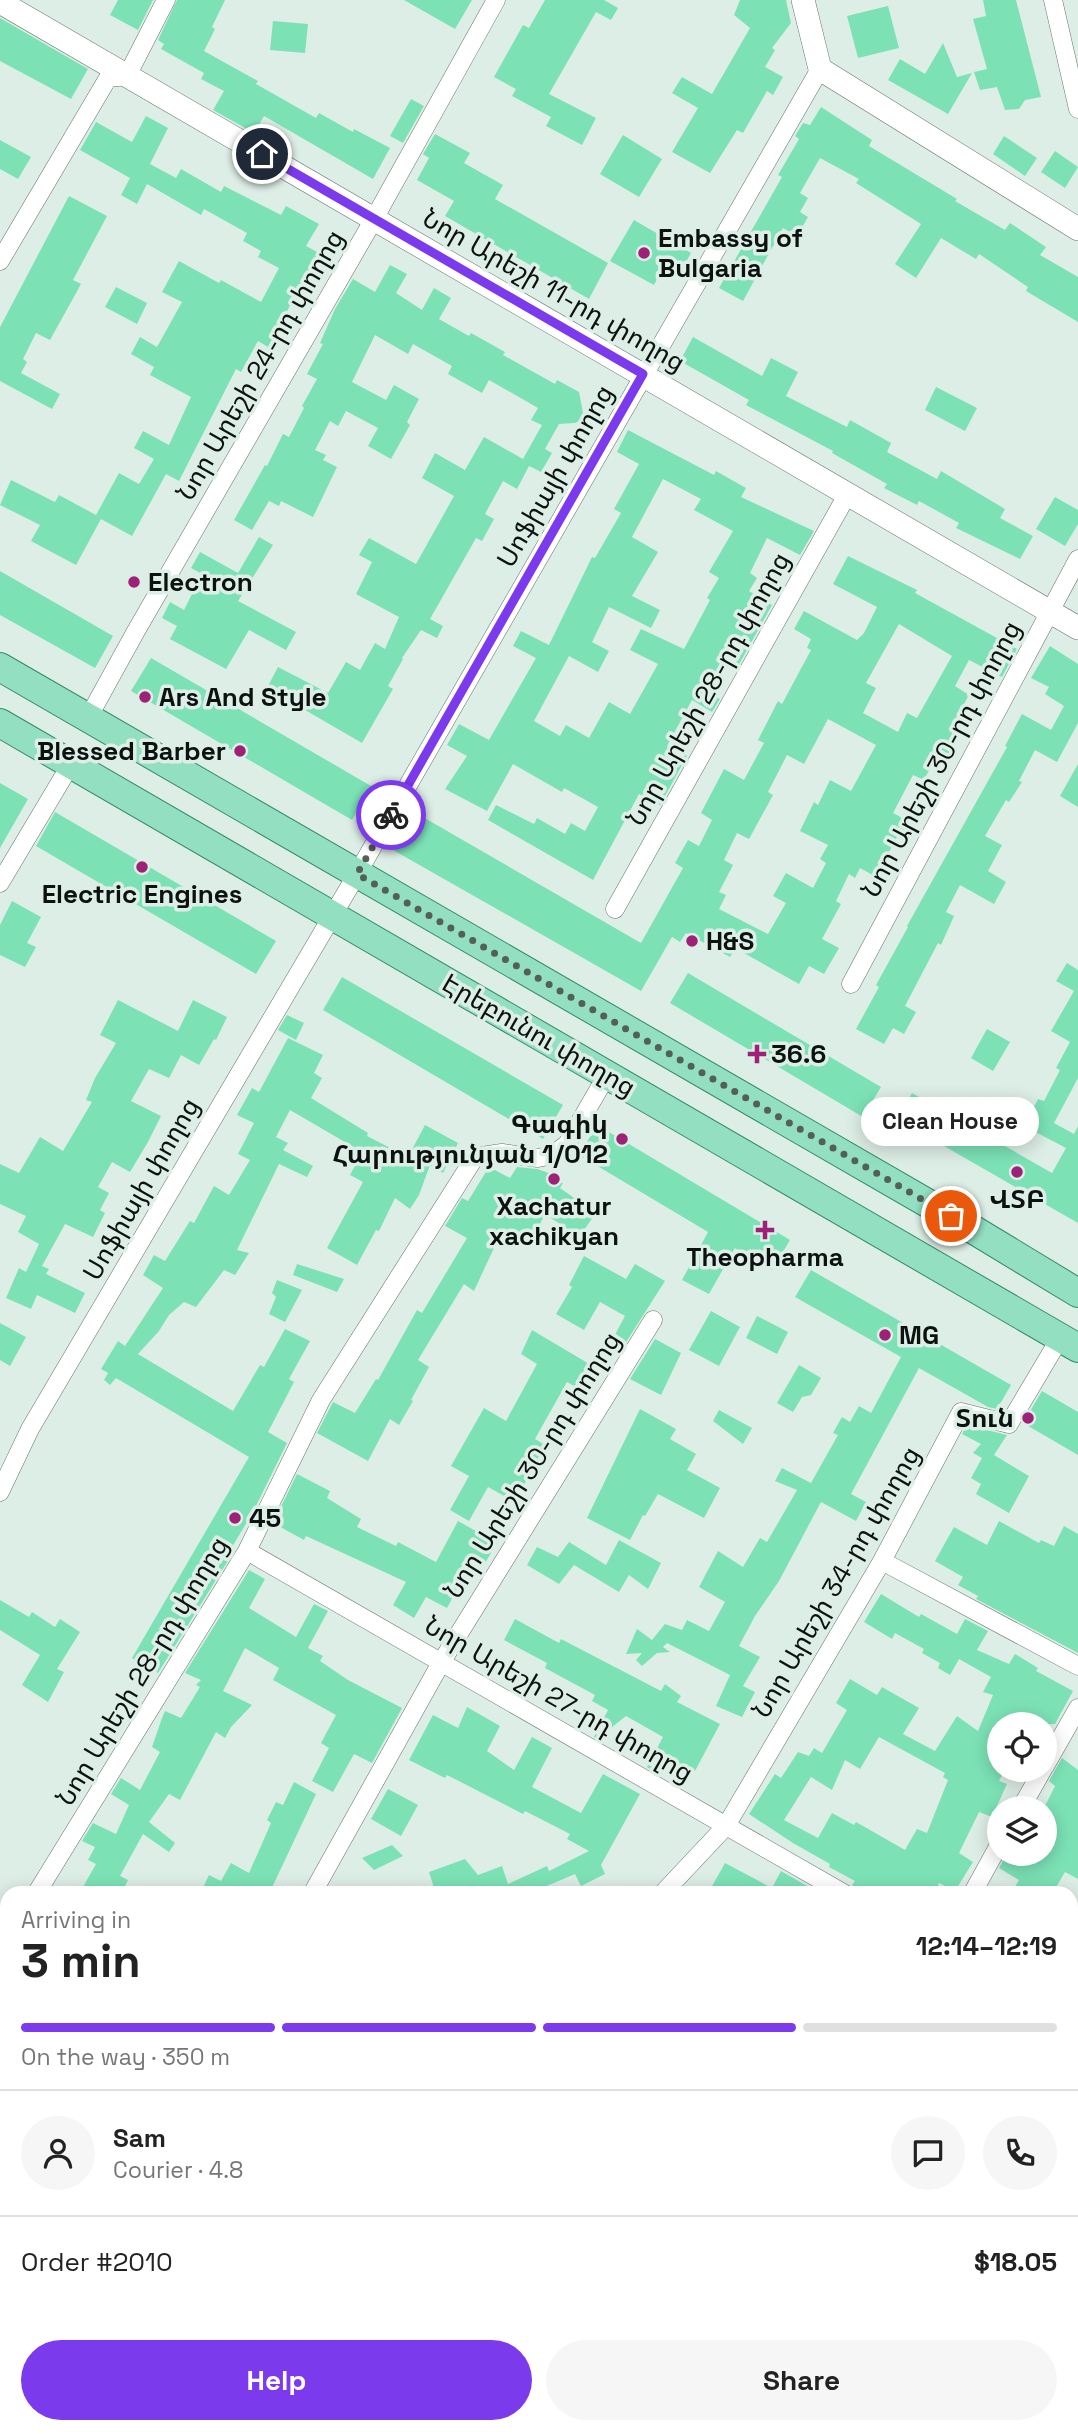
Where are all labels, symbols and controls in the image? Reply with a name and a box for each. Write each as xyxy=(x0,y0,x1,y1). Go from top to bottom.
pin xyxy=(232,124,292,184)
icon: home xyxy=(243,135,281,173)
street label: Նոր Արեշի 11-րդ փողոց xyxy=(417,201,691,379)
place label: Embassy of Bulgaria xyxy=(658,221,803,285)
street label: Նոր Արեշի 24-րդ փողոց xyxy=(168,223,352,507)
marker: Embassy of Bulgaria xyxy=(636,245,652,261)
street label: Սոֆիայի փողոց xyxy=(489,379,621,573)
street label: Նոր Արեշի 28-րդ փողոց xyxy=(618,546,798,832)
place label: Electron xyxy=(148,565,253,599)
marker: Electron xyxy=(126,574,142,590)
street label: Նոր Արեշի 30-րդ փողոց xyxy=(854,615,1028,903)
place label: Ars And Style xyxy=(159,680,327,714)
marker: Ars And Style xyxy=(137,689,153,705)
place label: Blessed Barber xyxy=(37,734,226,768)
marker: Blessed Barber xyxy=(232,743,248,759)
courier xyxy=(356,780,426,850)
icon: bike xyxy=(372,796,410,834)
marker: Electric Engines xyxy=(134,859,150,875)
place label: Electric Engines xyxy=(42,877,242,911)
place label: H&S xyxy=(706,924,754,958)
marker: H&S xyxy=(684,933,700,949)
street label: Էրեբունու փողոց xyxy=(436,966,642,1104)
place label: 36.6 xyxy=(771,1037,826,1071)
marker: 36.6 xyxy=(749,1046,765,1062)
street label: Սոֆիայի փողոց xyxy=(75,1092,207,1286)
callout: Clean House xyxy=(862,1097,1040,1146)
text: Clean House xyxy=(882,1106,1018,1136)
place label: Գագիկ Հարությունյան 1/012 xyxy=(332,1107,608,1171)
marker: Գագիկ Հարությունյան 1/012 xyxy=(614,1131,630,1147)
marker: ՎՏԲ xyxy=(1009,1164,1025,1180)
marker: Xachatur xachikyan xyxy=(546,1171,562,1187)
place label: ՎՏԲ xyxy=(989,1182,1045,1216)
pin xyxy=(921,1186,981,1246)
place label: Xachatur xachikyan xyxy=(489,1189,619,1253)
icon: bag xyxy=(932,1197,970,1235)
marker: Theopharma xyxy=(757,1222,773,1238)
place label: Theopharma xyxy=(686,1240,844,1274)
place label: MG xyxy=(899,1318,939,1352)
street label: Նոր Արեշի 30-րդ փողոց xyxy=(436,1325,628,1605)
marker: MG xyxy=(877,1327,893,1343)
place label: Տուն xyxy=(956,1401,1014,1435)
marker: Տուն xyxy=(1020,1410,1036,1426)
street label: Նոր Արեշի 34-րդ փողոց xyxy=(744,1440,928,1724)
place label: 45 xyxy=(249,1501,281,1535)
marker: 45 xyxy=(227,1510,243,1526)
street label: Նոր Արեշի 28-րդ փողոց xyxy=(48,1530,236,1812)
street label: Նոր Արեշի 27-րդ փողոց xyxy=(419,1608,699,1790)
map controls xyxy=(987,1712,1057,1866)
button: locate xyxy=(987,1712,1057,1782)
button: layers xyxy=(987,1796,1057,1866)
text: Arriving in xyxy=(21,1905,131,1935)
text: 12:14–12:19 xyxy=(916,1929,1057,1963)
text: 3 min xyxy=(21,1932,141,1990)
text: On the way · 350 m xyxy=(21,2042,230,2072)
button: person xyxy=(21,2116,95,2190)
button: chat xyxy=(891,2116,965,2190)
button: phone xyxy=(983,2116,1057,2190)
text: Sam xyxy=(113,2121,166,2155)
text: Courier · 4.8 xyxy=(113,2155,243,2185)
text: Order #2010 xyxy=(21,2245,173,2279)
text: $18.05 xyxy=(974,2245,1057,2279)
button: Help xyxy=(21,2340,532,2420)
button: Share xyxy=(546,2340,1057,2420)

